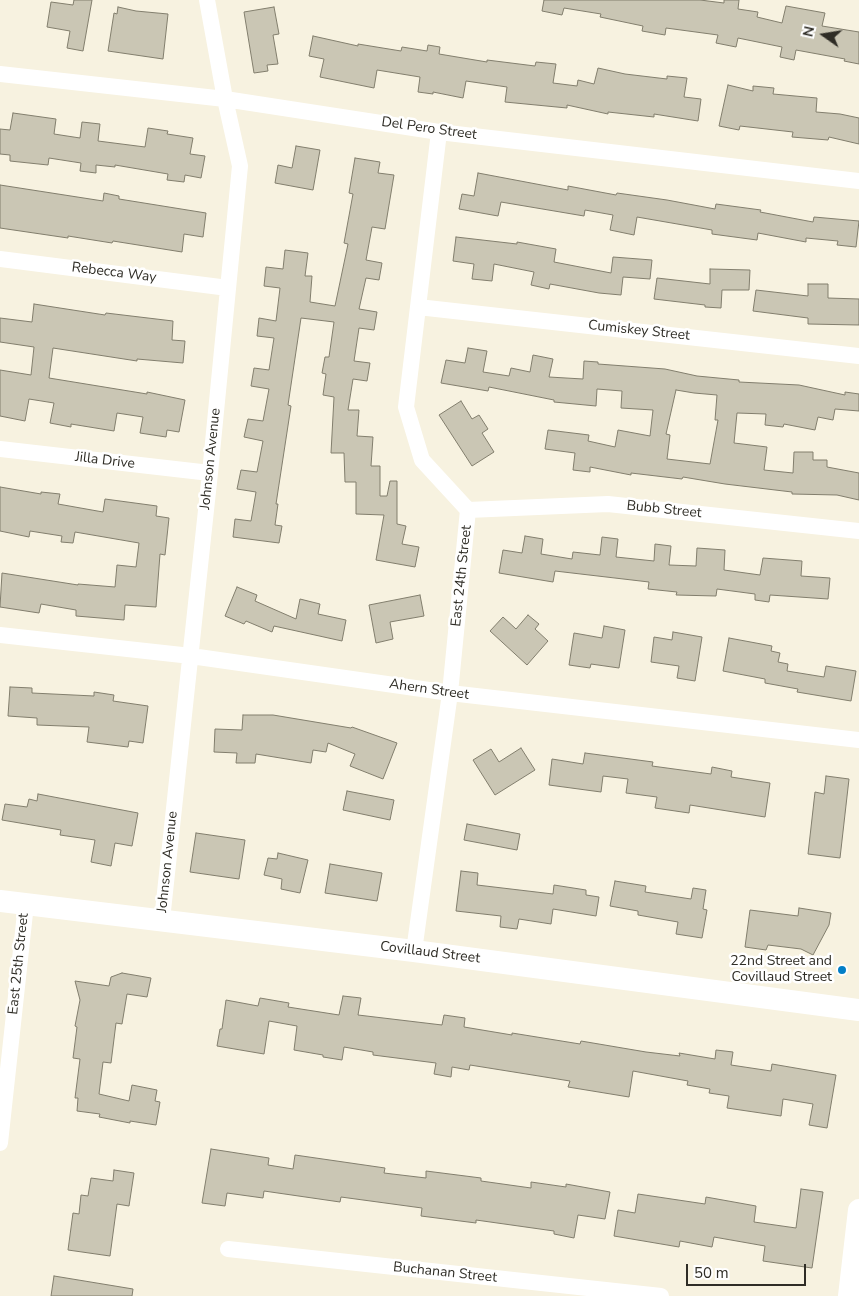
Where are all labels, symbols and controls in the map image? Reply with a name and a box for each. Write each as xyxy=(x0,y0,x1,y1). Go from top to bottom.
north arrow xyxy=(799,10,849,60)
text: N xyxy=(798,24,819,39)
street label: Del Pero Street xyxy=(380,114,478,144)
street label: Rebecca Way xyxy=(71,259,157,287)
street label: Cumiskey Street xyxy=(587,317,691,345)
street label: Johnson Avenue xyxy=(197,407,225,511)
street label: Jilla Drive xyxy=(74,449,136,473)
street label: Bubb Street xyxy=(626,498,702,522)
street label: East 24th Street xyxy=(448,524,476,628)
street label: Ahern Street xyxy=(388,676,470,704)
street label: Johnson Avenue xyxy=(154,810,182,914)
street label: East 25th Street xyxy=(5,912,33,1016)
street label: Covillaud Street xyxy=(379,939,481,967)
place label: 22nd Street and Covillaud Street xyxy=(730,954,832,986)
marker: 22nd Street and Covillaud Street xyxy=(836,964,848,976)
scale bar xyxy=(689,1254,809,1286)
street label: Buchanan Street xyxy=(392,1259,498,1287)
text: 50 m xyxy=(694,1263,729,1283)

